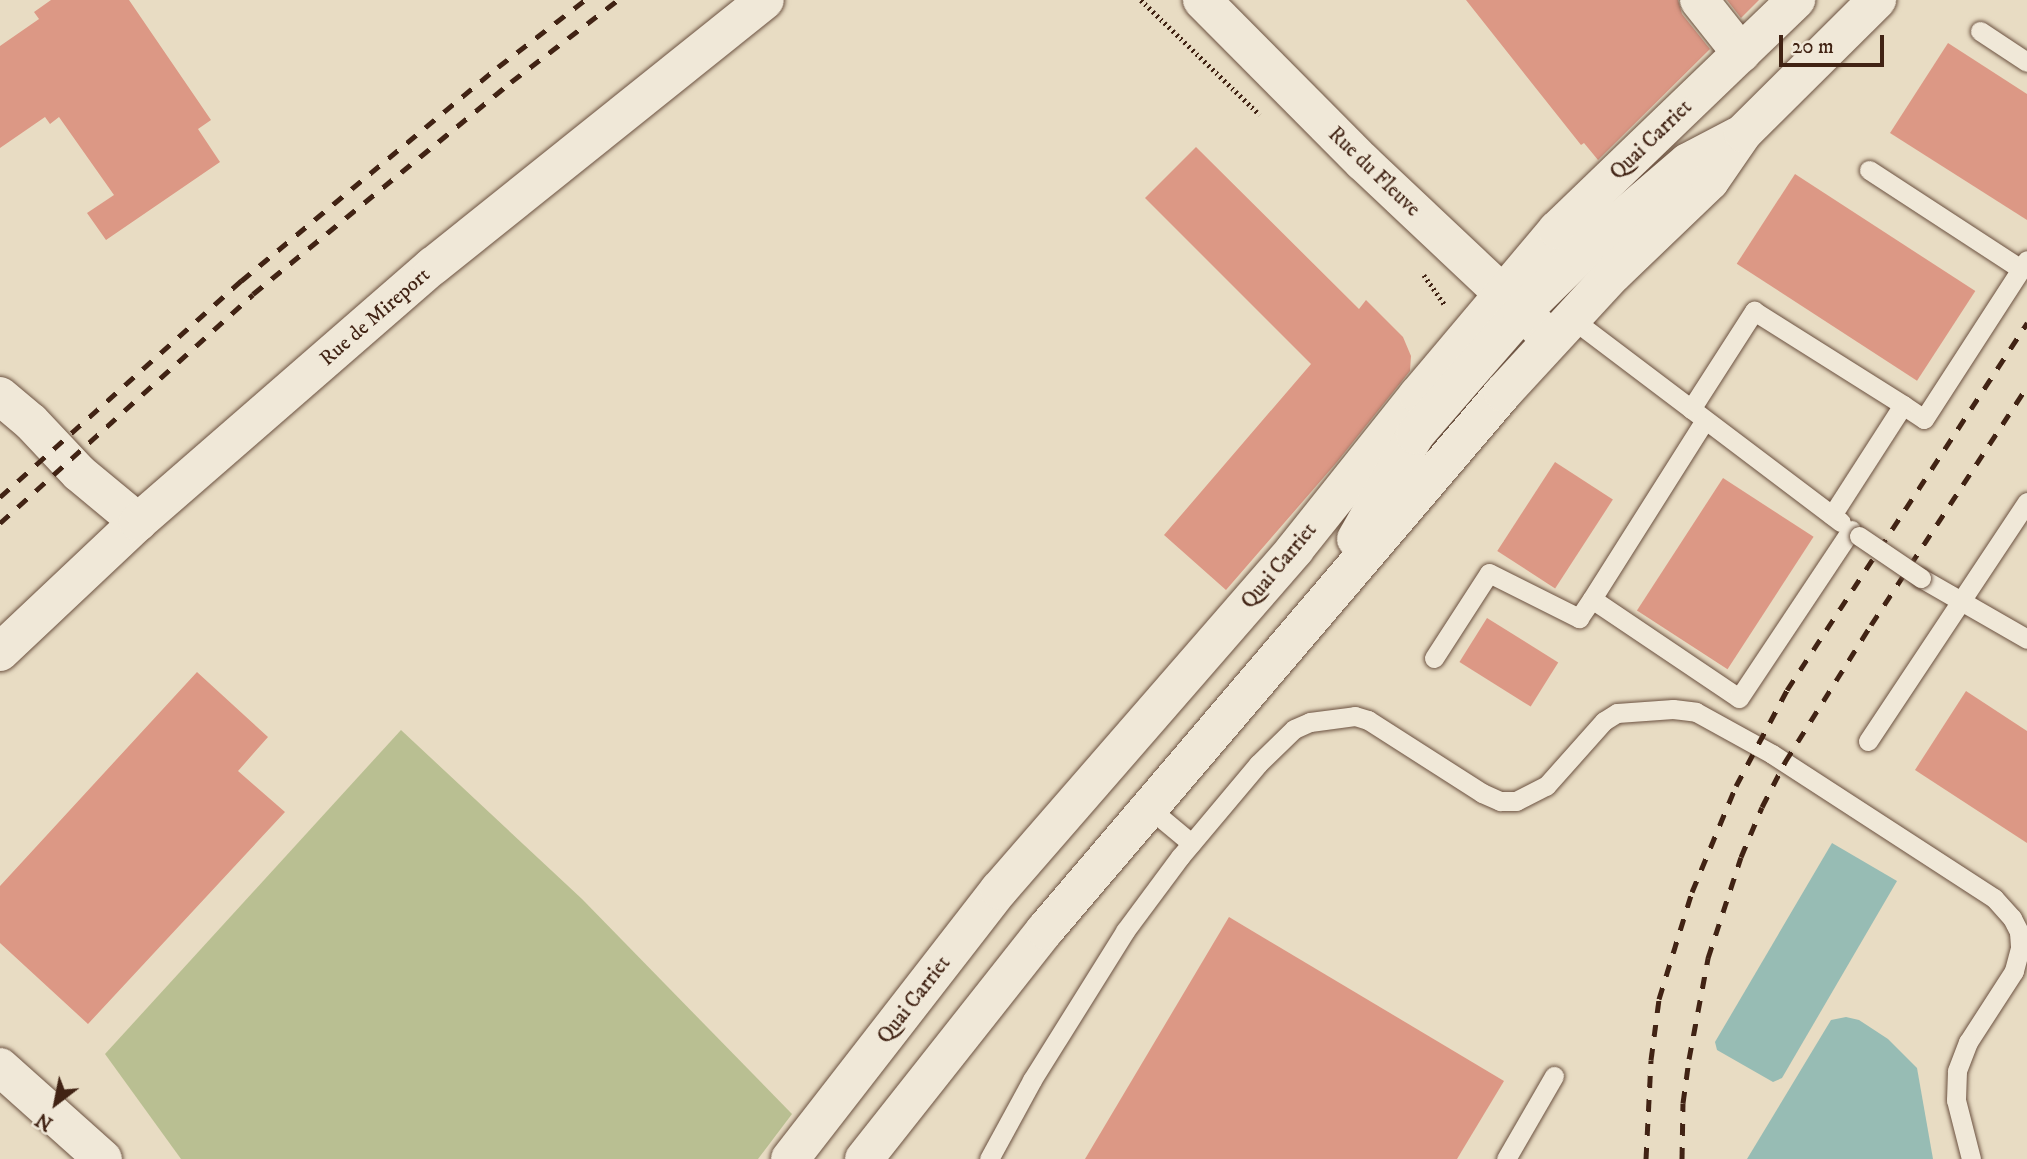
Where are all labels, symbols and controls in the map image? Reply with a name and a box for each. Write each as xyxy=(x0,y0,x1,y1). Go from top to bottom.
scale bar xyxy=(1782,21,1887,65)
text: 20 m xyxy=(1792,34,1834,60)
street label: Quai Carriet xyxy=(1605,95,1697,185)
street label: Rue du Fleuve xyxy=(1323,122,1425,222)
street label: Rue de Mireport xyxy=(315,262,435,372)
street label: Quai Carriet xyxy=(1236,518,1322,614)
street label: Quai Carriet xyxy=(872,951,956,1049)
north arrow xyxy=(21,1068,91,1138)
text: N xyxy=(32,1107,57,1135)

